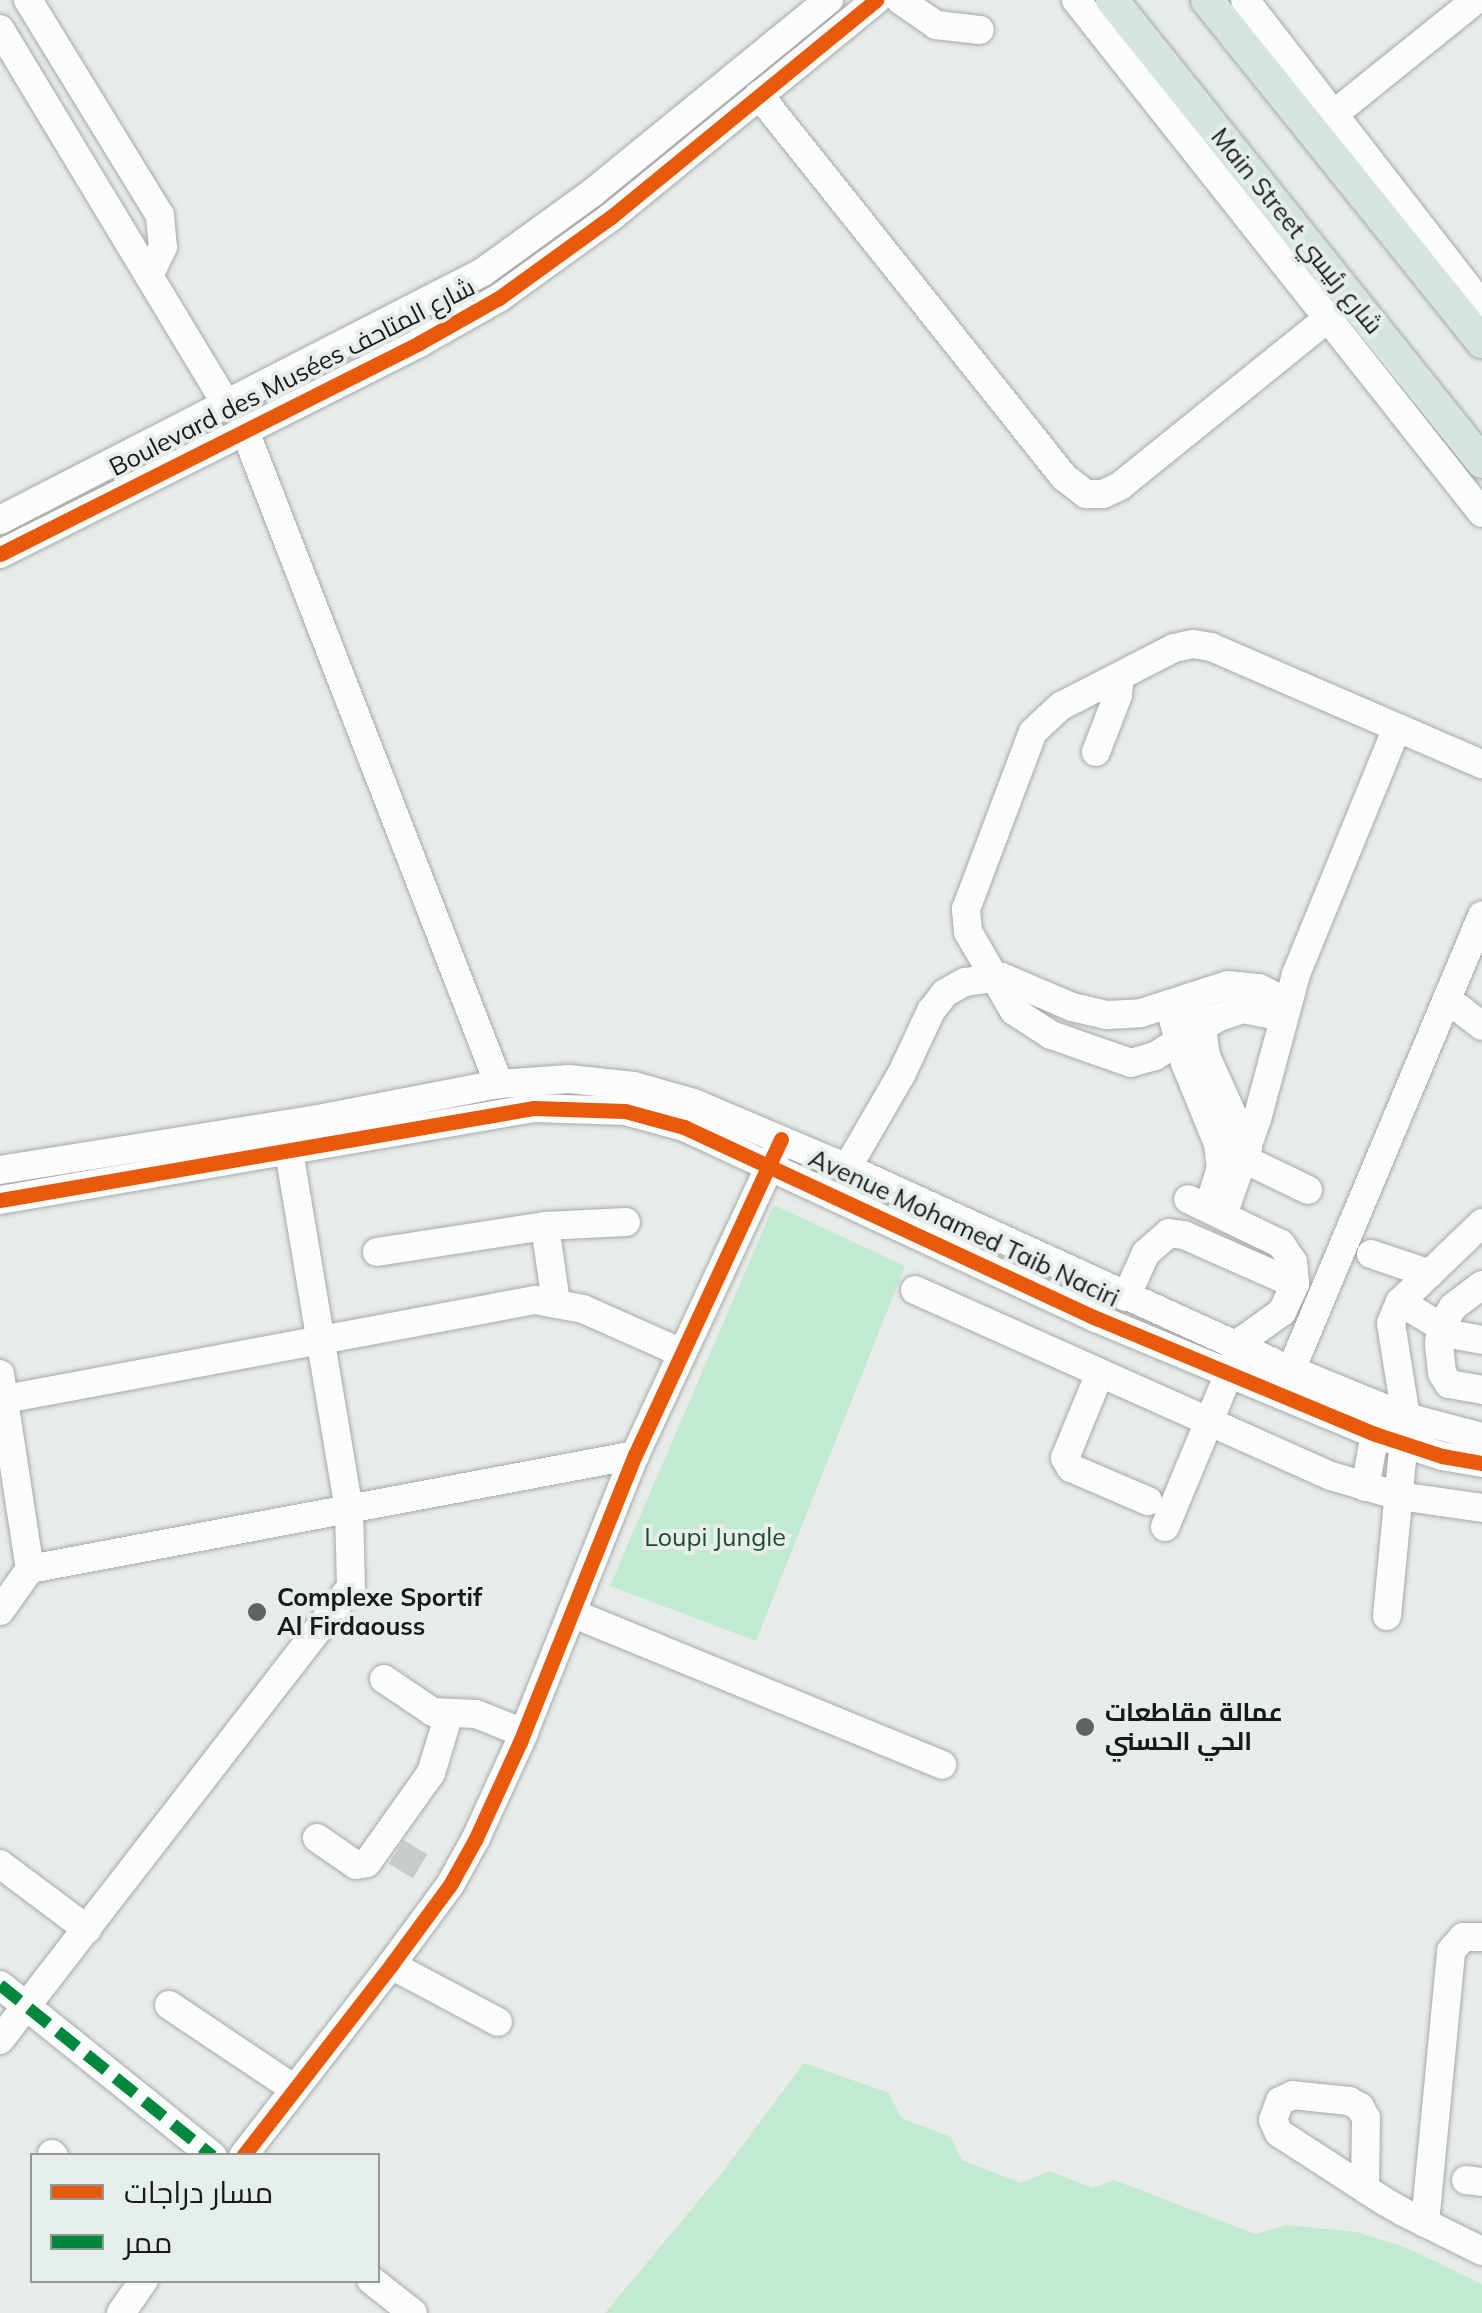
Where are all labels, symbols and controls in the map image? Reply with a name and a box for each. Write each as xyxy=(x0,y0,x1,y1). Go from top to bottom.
street label: Main Street شارع رئيسي xyxy=(1205,122,1389,340)
street label: Boulevard des Musées شارع المتاحف xyxy=(104,272,480,482)
street label: Avenue Mohamed Taib Naciri xyxy=(804,1143,1124,1313)
park label: Loupi Jungle xyxy=(644,1522,786,1552)
place label: Complexe Sportif Al Firdaouss xyxy=(277,1583,482,1642)
marker: Complexe Sportif Al Firdaouss xyxy=(246,1601,268,1623)
place label: عمالة مقاطعات الحي الحسني xyxy=(1105,1698,1283,1757)
marker: عمالة مقاطعات الحي الحسني xyxy=(1074,1716,1096,1738)
legend xyxy=(30,2153,380,2283)
text: مسار دراجات xyxy=(124,2173,273,2211)
text: ممر xyxy=(124,2223,173,2261)

